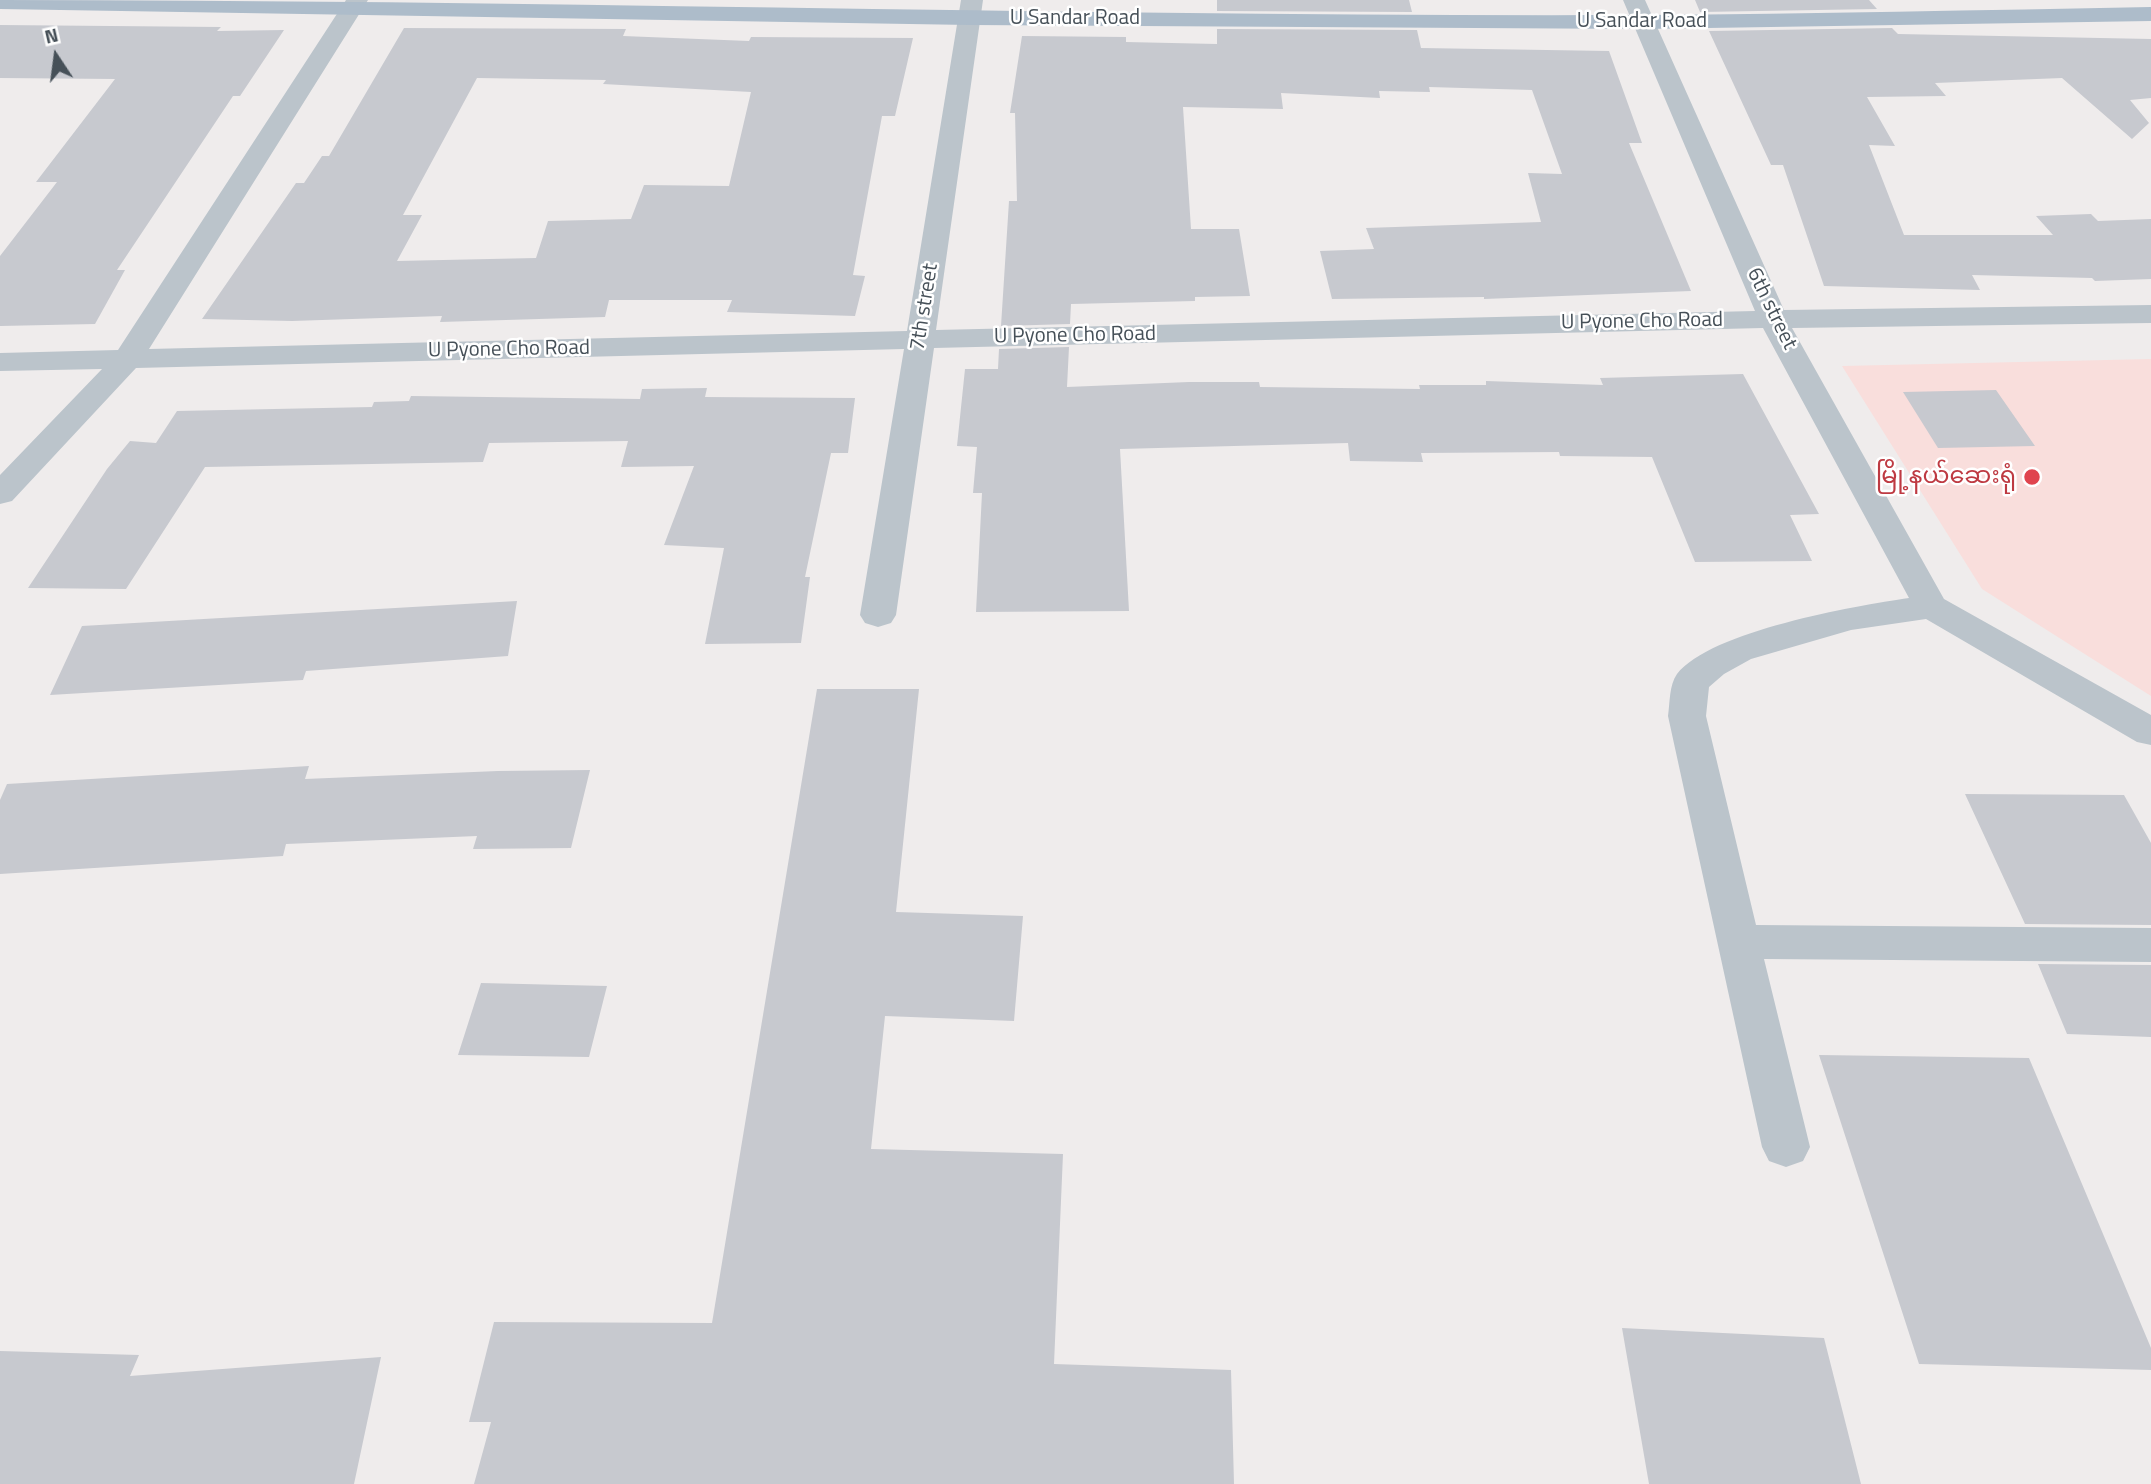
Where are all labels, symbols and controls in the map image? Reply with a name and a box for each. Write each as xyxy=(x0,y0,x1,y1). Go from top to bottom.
street label: U Sandar Road xyxy=(1010,6,1140,32)
street label: U Sandar Road xyxy=(1577,9,1707,35)
text: N xyxy=(41,19,61,51)
north arrow xyxy=(21,21,91,91)
street label: 7th street xyxy=(906,262,944,352)
street label: 6th street xyxy=(1740,264,1802,354)
street label: U Pyone Cho Road xyxy=(1561,308,1723,336)
street label: U Pyone Cho Road xyxy=(994,322,1156,350)
street label: U Pyone Cho Road xyxy=(428,336,590,364)
place label: မြို့နယ်ဆေးရုံ xyxy=(1876,463,2016,491)
marker: မြို့နယ်ဆေးရုံ xyxy=(2022,467,2042,487)

